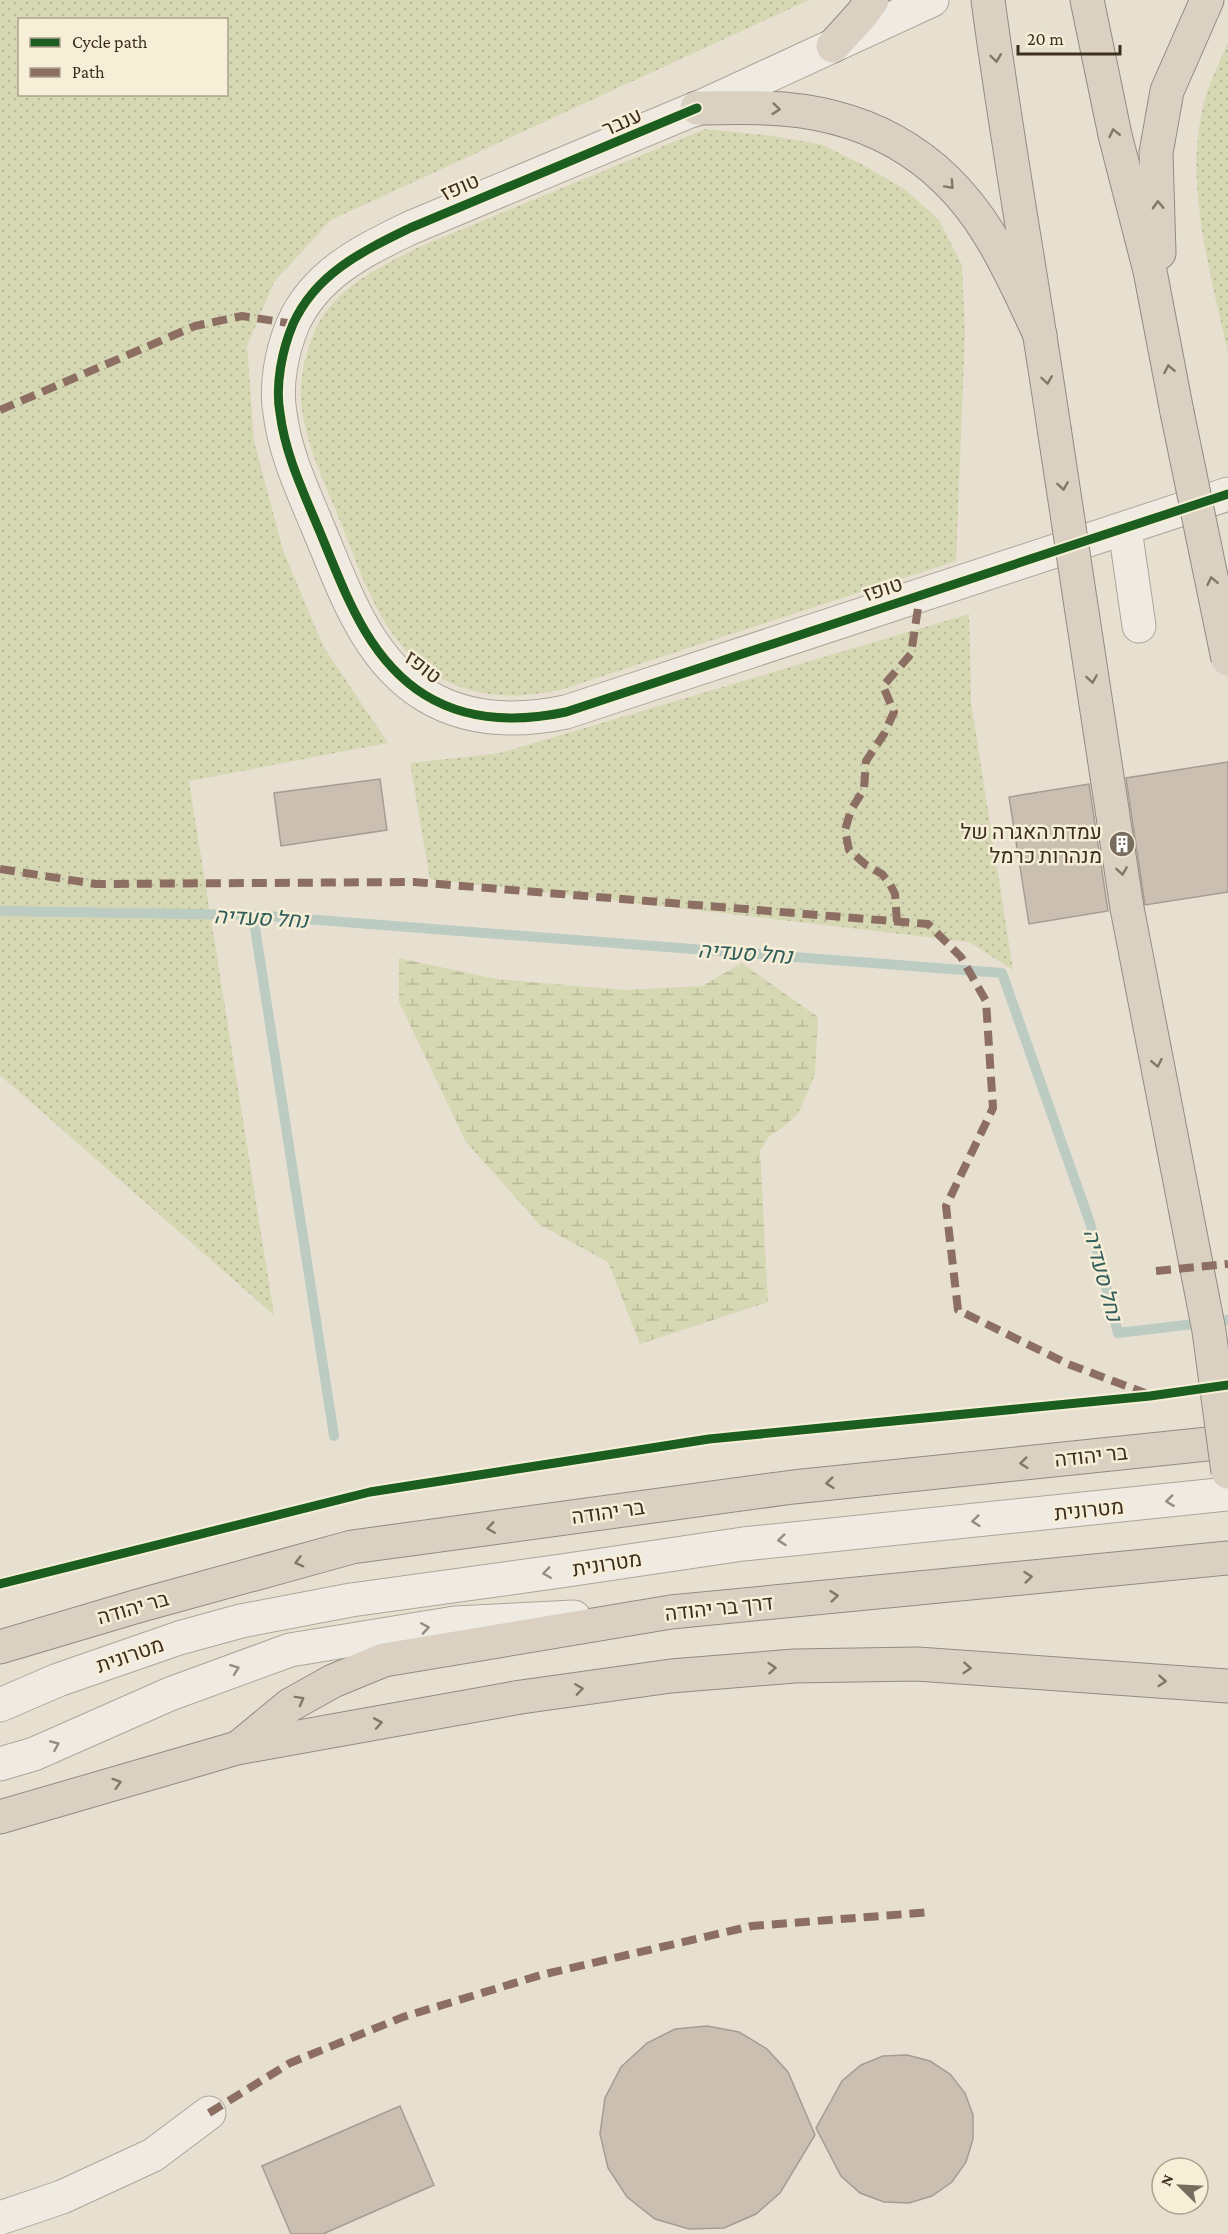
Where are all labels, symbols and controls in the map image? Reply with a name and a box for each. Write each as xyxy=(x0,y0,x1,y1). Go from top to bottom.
legend xyxy=(18,18,228,96)
scale bar xyxy=(1018,18,1120,56)
text: 20 m xyxy=(1027,29,1064,49)
text: Cycle path xyxy=(72,32,148,52)
one-way arrow xyxy=(989,53,1001,63)
text: Path xyxy=(72,62,105,82)
one-way arrow xyxy=(772,102,781,115)
street label: ענבר xyxy=(598,103,646,141)
one-way arrow xyxy=(1109,128,1122,138)
street label: טופז xyxy=(437,168,483,206)
one-way arrow xyxy=(943,178,954,189)
one-way arrow xyxy=(1151,201,1164,210)
one-way arrow xyxy=(1163,365,1176,375)
one-way arrow xyxy=(1040,376,1052,385)
one-way arrow xyxy=(1056,481,1068,491)
street label: טופז xyxy=(860,571,906,607)
one-way arrow xyxy=(1206,577,1219,587)
street label: טופז xyxy=(400,645,446,689)
one-way arrow xyxy=(1085,674,1097,683)
place label: עמדת האגרה של מנהרות כרמל xyxy=(961,820,1102,868)
building icon: עמדת האגרה של מנהרות כרמל xyxy=(1107,829,1137,859)
one-way arrow xyxy=(1115,867,1127,876)
water label: נחל סעדיה xyxy=(213,903,311,933)
water label: נחל סעדיה xyxy=(697,937,795,969)
one-way arrow xyxy=(1150,1058,1163,1068)
water label: נחל סעדיה xyxy=(1079,1226,1128,1326)
street label: בר יהודה xyxy=(1053,1440,1129,1472)
one-way arrow xyxy=(1019,1456,1028,1469)
one-way arrow xyxy=(825,1476,834,1489)
street label: מטרונית xyxy=(1053,1494,1125,1526)
street label: בר יהודה xyxy=(570,1495,646,1529)
one-way arrow xyxy=(1165,1495,1174,1507)
one-way arrow xyxy=(971,1514,980,1527)
one-way arrow xyxy=(486,1522,495,1534)
one-way arrow xyxy=(777,1533,786,1546)
street label: מטרונית xyxy=(571,1547,643,1581)
one-way arrow xyxy=(294,1555,305,1567)
one-way arrow xyxy=(543,1567,552,1579)
one-way arrow xyxy=(1023,1571,1032,1584)
street label: בר יהודה xyxy=(94,1586,172,1630)
street label: דרך בר יהודה xyxy=(664,1590,775,1626)
one-way arrow xyxy=(829,1590,838,1603)
one-way arrow xyxy=(419,1622,429,1635)
street label: מטרונית xyxy=(93,1632,167,1678)
one-way arrow xyxy=(963,1661,972,1674)
one-way arrow xyxy=(768,1662,777,1675)
one-way arrow xyxy=(229,1664,240,1677)
one-way arrow xyxy=(1157,1675,1166,1688)
one-way arrow xyxy=(574,1683,583,1695)
one-way arrow xyxy=(294,1696,304,1707)
one-way arrow xyxy=(372,1717,382,1730)
one-way arrow xyxy=(49,1740,60,1752)
one-way arrow xyxy=(111,1778,122,1790)
north arrow xyxy=(1150,2156,1210,2216)
text: N xyxy=(1157,2172,1177,2189)

